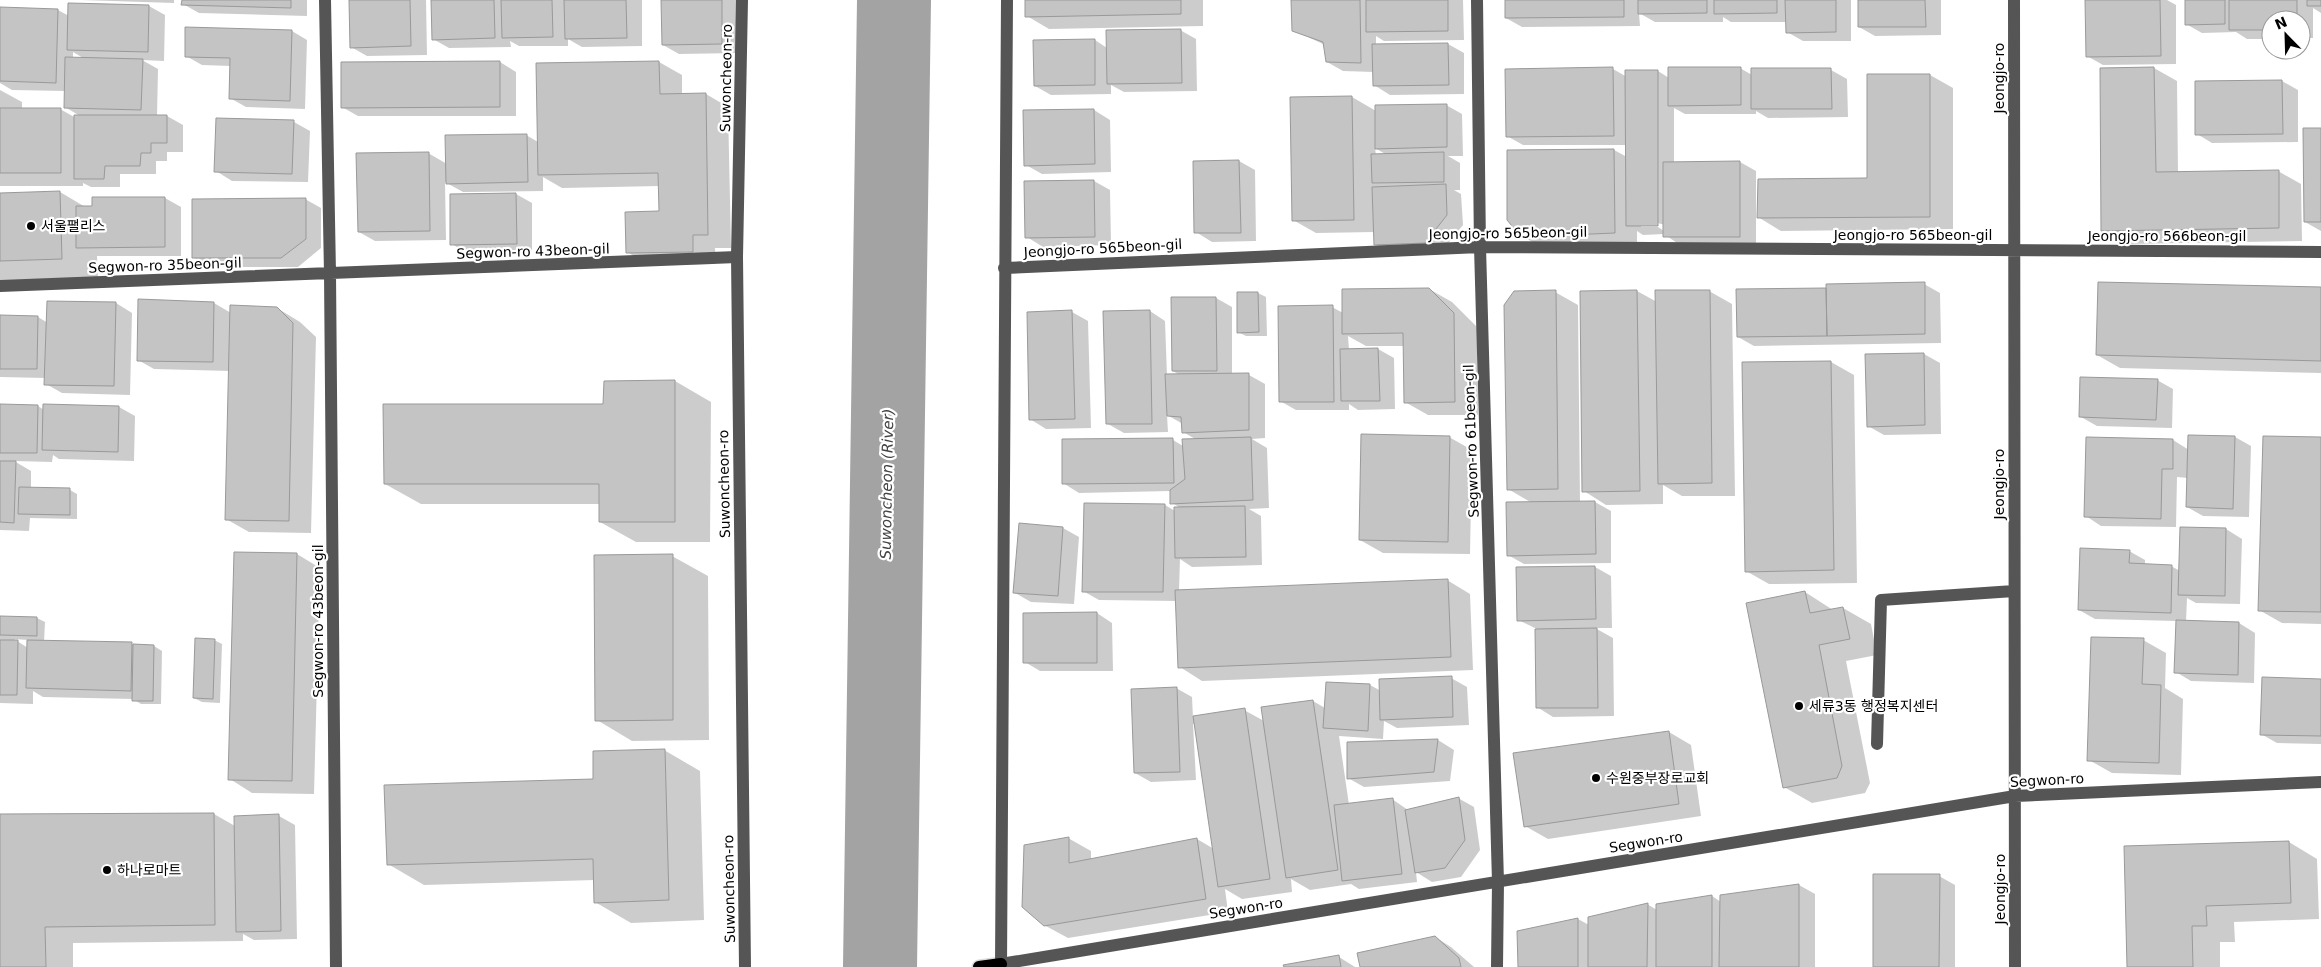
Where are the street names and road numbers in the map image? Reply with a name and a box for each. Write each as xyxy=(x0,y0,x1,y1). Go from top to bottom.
street label: Suwoncheon-ro xyxy=(717,24,735,132)
street label: Jeongjo-ro xyxy=(1991,43,2007,114)
street label: Jeongjo-ro 565beon-gil xyxy=(1428,224,1587,242)
street label: Jeongjo-ro 565beon-gil xyxy=(1833,227,1992,243)
street label: Jeongjo-ro 566beon-gil xyxy=(2087,228,2246,244)
street label: Jeongjo-ro 565beon-gil xyxy=(1022,236,1183,260)
street label: Segwon-ro 43beon-gil xyxy=(456,240,610,262)
street label: Segwon-ro 35beon-gil xyxy=(88,254,242,276)
street label: Segwon-ro 61beon-gil xyxy=(1460,364,1482,518)
street label: Suwoncheon-ro xyxy=(715,430,733,538)
street label: Jeongjo-ro xyxy=(1991,449,2007,520)
street label: Segwon-ro 43beon-gil xyxy=(310,544,326,698)
street label: Segwon-ro xyxy=(2009,770,2085,790)
street label: Segwon-ro xyxy=(1608,828,1684,856)
street label: Suwoncheon-ro xyxy=(720,835,738,943)
street label: Jeongjo-ro xyxy=(1992,854,2008,925)
street label: Segwon-ro xyxy=(1208,894,1284,922)

